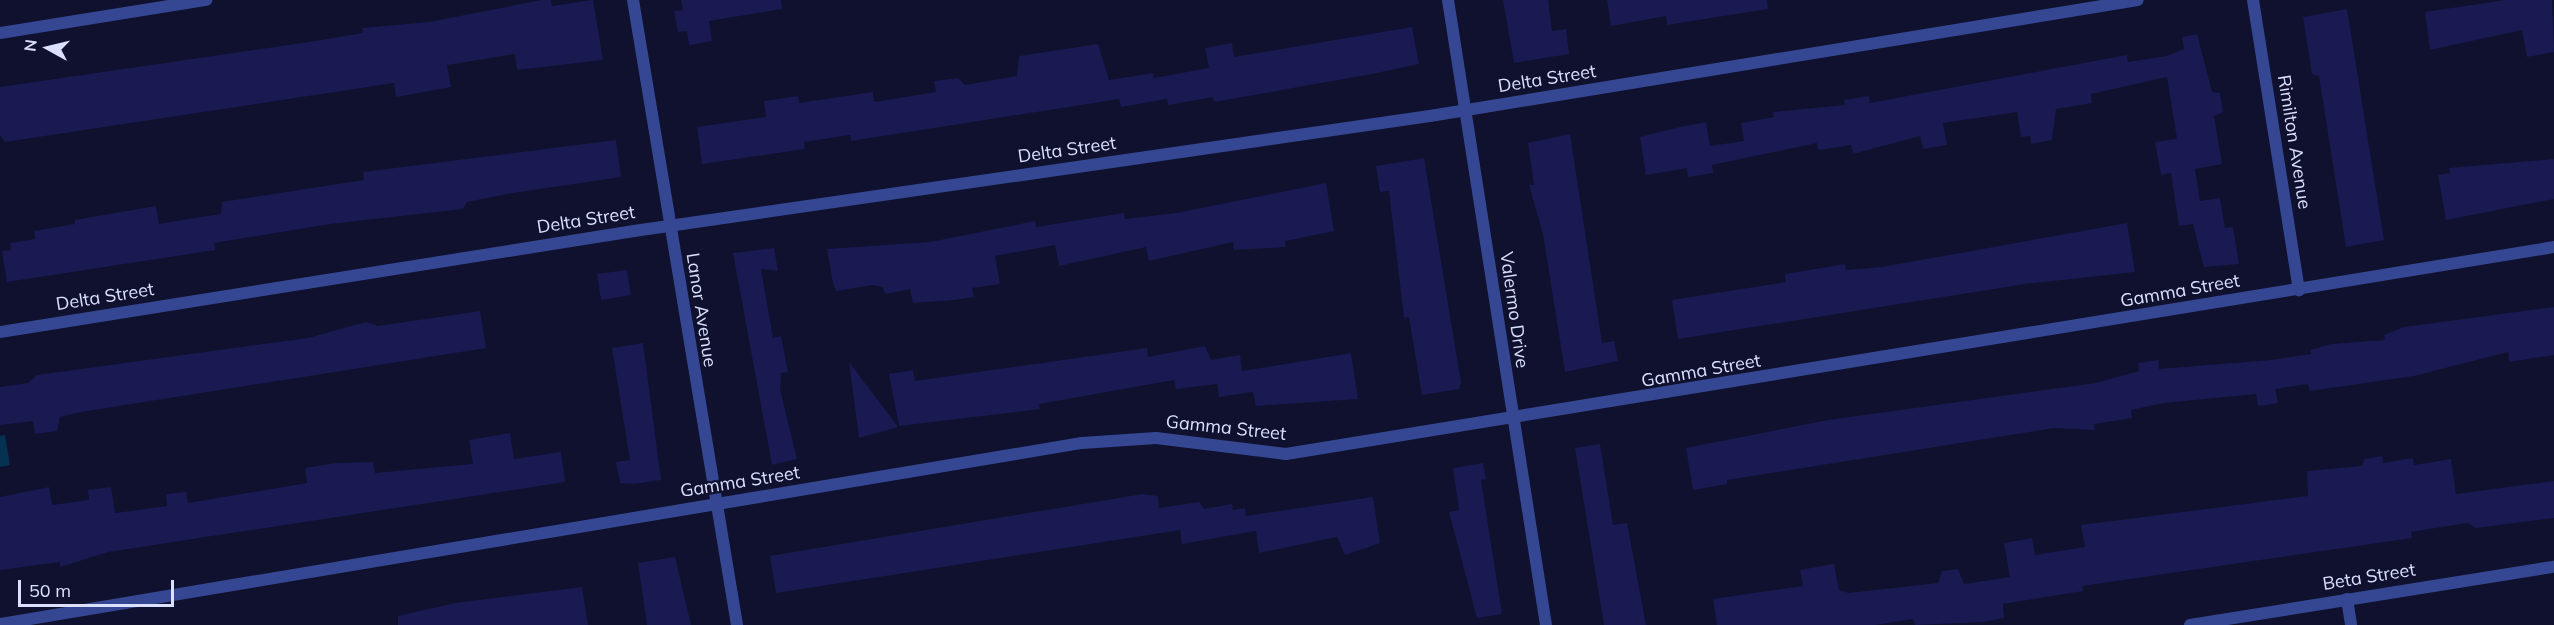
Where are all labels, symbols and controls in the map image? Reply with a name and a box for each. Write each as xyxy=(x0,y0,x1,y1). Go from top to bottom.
north arrow xyxy=(18,18,78,78)
text: N xyxy=(19,38,41,53)
street label: Delta Street xyxy=(1496,61,1598,97)
street label: Rimilton Avenue xyxy=(2273,73,2315,211)
street label: Delta Street xyxy=(1016,132,1118,168)
street label: Delta Street xyxy=(535,202,637,238)
street label: Valermo Drive xyxy=(1495,250,1533,370)
street label: Lanor Avenue xyxy=(681,251,721,369)
street label: Gamma Street xyxy=(2119,270,2241,312)
street label: Delta Street xyxy=(54,279,156,315)
street label: Gamma Street xyxy=(1640,350,1762,392)
street label: Gamma Street xyxy=(1165,411,1287,445)
street label: Gamma Street xyxy=(679,462,801,502)
street label: Beta Street xyxy=(2321,559,2417,595)
scale bar xyxy=(21,568,177,606)
text: 50 m xyxy=(29,579,71,602)

